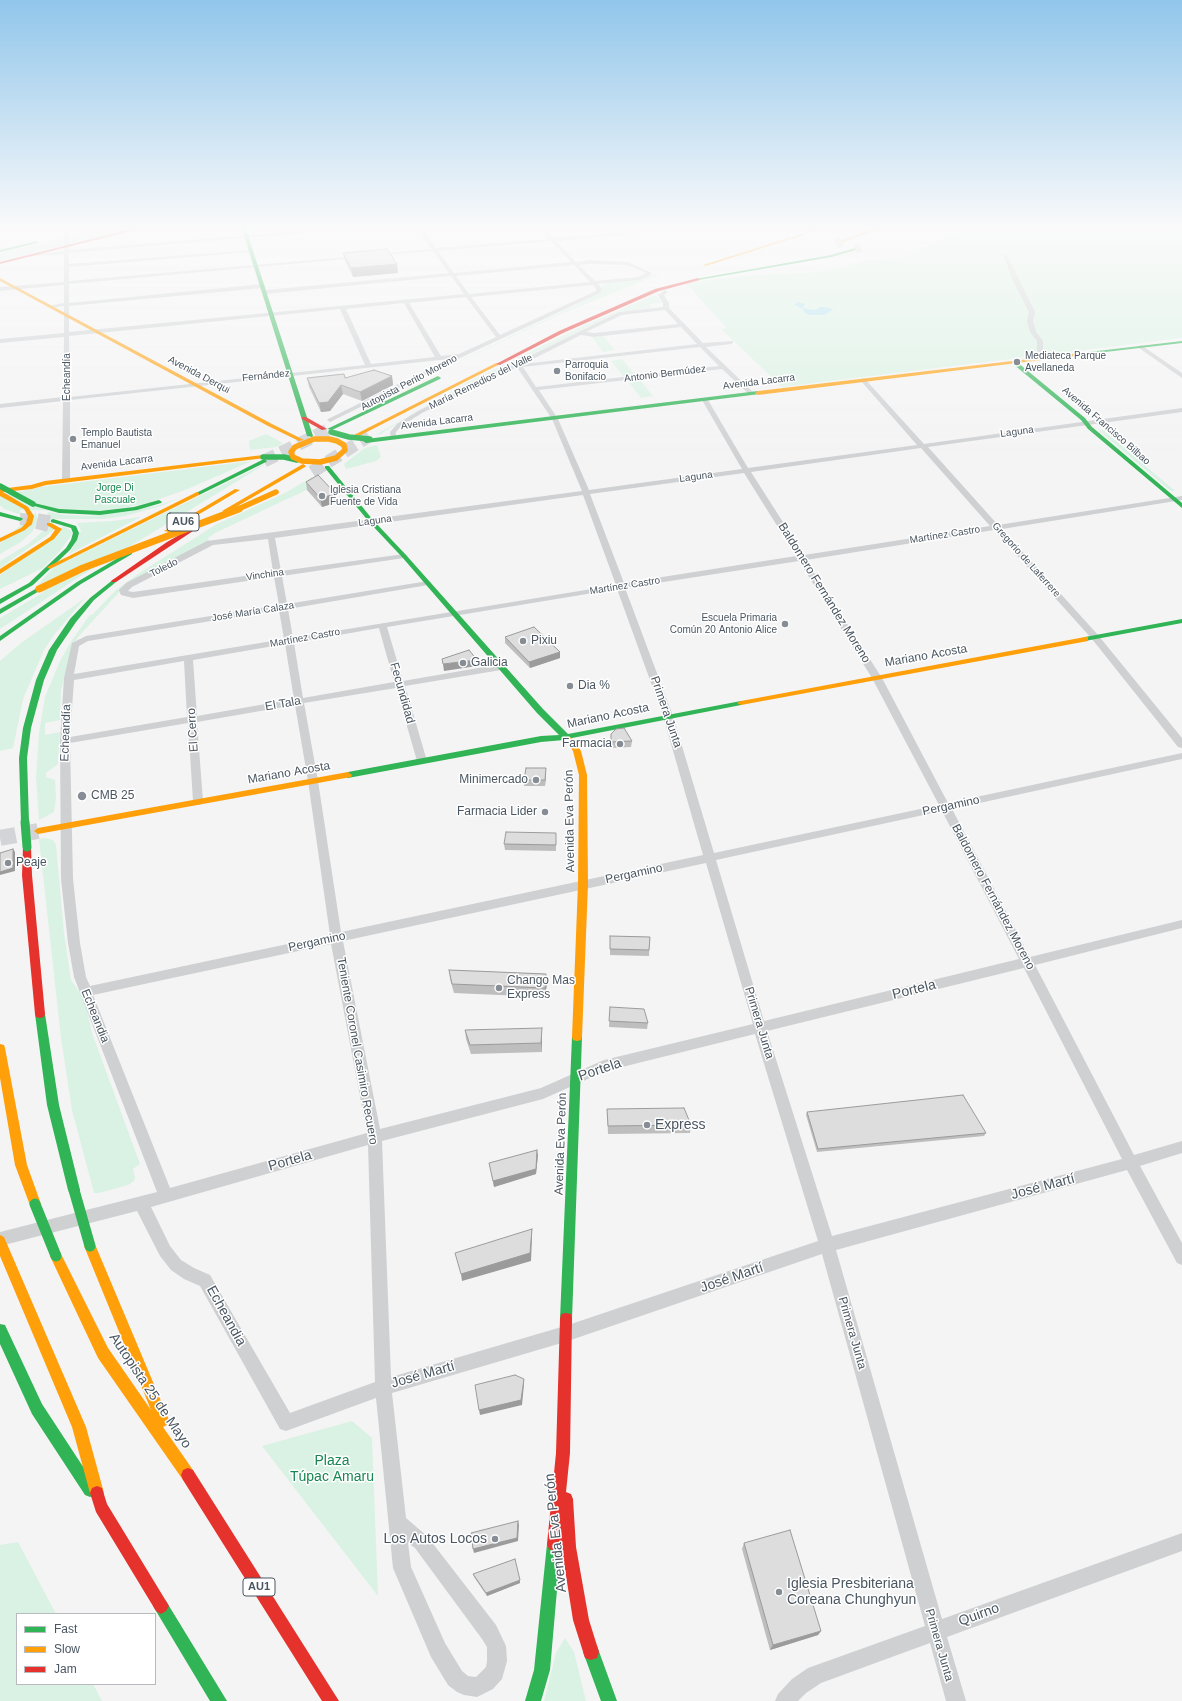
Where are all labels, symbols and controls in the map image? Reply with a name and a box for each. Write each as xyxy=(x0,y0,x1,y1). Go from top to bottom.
place label: Mediateca Parque Avellaneda xyxy=(1025,350,1106,374)
street label: María Remedios del Valle xyxy=(427,352,535,412)
street label: Echeandía xyxy=(61,353,73,401)
street label: Autopista Perito Moreno xyxy=(359,353,459,413)
street label: Avenida Derqui xyxy=(166,354,232,396)
marker: Mediateca Parque Avellaneda xyxy=(1012,357,1022,367)
place label: Parroquia Bonifacio xyxy=(565,359,608,382)
street label: Antonio Bermúdez xyxy=(623,363,707,385)
marker: Parroquia Bonifacio xyxy=(552,366,562,376)
street label: Fernández xyxy=(242,368,290,384)
street label: Avenida Lacarra xyxy=(722,372,796,392)
street label: Avenida Francisco Bilbao xyxy=(1060,385,1152,467)
street label: Avenida Lacarra xyxy=(400,412,474,432)
street label: Laguna xyxy=(1000,424,1034,440)
place label: Templo Bautista Emanuel xyxy=(81,427,152,450)
marker: Templo Bautista Emanuel xyxy=(68,434,78,444)
street label: Avenida Lacarra xyxy=(80,453,154,473)
street label: Laguna xyxy=(679,469,713,485)
park label: Jorge Di Pascuale xyxy=(94,482,136,506)
place label: Iglesia Cristiana Fuente de Vida xyxy=(330,484,401,508)
marker: Iglesia Cristiana Fuente de Vida xyxy=(317,491,327,501)
road number: AU6 xyxy=(167,513,199,531)
street label: Laguna xyxy=(358,513,392,529)
street label: Baldomero Fernández Moreno xyxy=(775,520,873,666)
street label: Gregorio de Laferrere xyxy=(989,520,1063,600)
street label: Martínez Castro xyxy=(909,524,981,546)
street label: Toledo xyxy=(148,556,180,580)
street label: Vinchina xyxy=(245,566,285,584)
street label: Martínez Castro xyxy=(589,575,661,597)
street label: José María Calaza xyxy=(211,600,295,624)
place label: Escuela Primaria Común 20 Antonio Alice xyxy=(670,612,777,636)
marker: Escuela Primaria Común 20 Antonio Alice xyxy=(780,619,790,629)
street label: Martínez Castro xyxy=(269,626,341,650)
place label: Pixiu xyxy=(531,634,557,648)
marker: Pixiu xyxy=(518,636,528,646)
street label: Mariano Acosta xyxy=(884,642,968,670)
place label: Galicia xyxy=(471,656,508,670)
marker: Galicia xyxy=(458,658,468,668)
street label: Fecundidad xyxy=(386,661,418,725)
street label: Primera Junta xyxy=(647,674,685,750)
place label: Dia % xyxy=(578,679,610,693)
marker: Dia % xyxy=(565,681,575,691)
street label: El Tala xyxy=(264,694,302,714)
street label: Mariano Acosta xyxy=(566,700,650,732)
street label: Echeandía xyxy=(58,704,74,762)
street label: El Cerro xyxy=(184,708,202,752)
place label: Farmacia xyxy=(562,737,612,751)
marker: Farmacia xyxy=(615,739,625,749)
street label: Mariano Acosta xyxy=(247,759,331,787)
street label: Avenida Eva Perón xyxy=(562,770,578,872)
place label: Minimercado xyxy=(459,773,528,787)
marker: Minimercado xyxy=(531,775,541,785)
place label: CMB 25 xyxy=(91,789,134,803)
marker: CMB 25 xyxy=(76,790,88,802)
street label: Pergamino xyxy=(921,793,981,819)
place label: Farmacia Lider xyxy=(457,805,537,819)
marker: Farmacia Lider xyxy=(540,807,550,817)
street label: Baldomero Fernández Moreno xyxy=(948,822,1038,972)
place label: Peaje xyxy=(16,856,47,870)
marker: Peaje xyxy=(3,858,13,868)
street label: Pergamino xyxy=(604,861,664,887)
street label: Pergamino xyxy=(287,929,347,955)
street label: Teniente Coronel Casimiro Recuero xyxy=(333,956,381,1146)
place label: Chango Mas Express xyxy=(507,974,575,1002)
street label: Portela xyxy=(890,976,938,1004)
marker: Chango Mas Express xyxy=(494,983,504,993)
street label: Primera Junta xyxy=(741,985,777,1061)
street label: Echeandia xyxy=(78,987,112,1045)
street label: Portela xyxy=(576,1055,624,1085)
street label: Avenida Eva Perón xyxy=(552,1093,570,1195)
place label: Express xyxy=(655,1117,706,1133)
marker: Express xyxy=(642,1120,652,1130)
street label: Portela xyxy=(266,1147,314,1175)
street label: José Martí xyxy=(1009,1170,1077,1204)
street label: José Martí xyxy=(698,1259,766,1297)
street label: Echeandia xyxy=(203,1283,249,1349)
street label: Primera Junta xyxy=(835,1295,869,1371)
street label: Autopista 25 de Mayo xyxy=(105,1330,195,1452)
street label: José Martí xyxy=(389,1358,457,1392)
park label: Plaza Túpac Amaru xyxy=(290,1453,374,1486)
street label: Avenida Eva Perón xyxy=(541,1473,571,1593)
place label: Los Autos Locos xyxy=(383,1531,487,1547)
marker: Los Autos Locos xyxy=(490,1534,500,1544)
place label: Iglesia Presbiteriana Coreana Chunghyun xyxy=(787,1576,916,1608)
road number: AU1 xyxy=(243,1578,275,1596)
marker: Iglesia Presbiteriana Coreana Chunghyun xyxy=(774,1587,784,1597)
street label: Quirno xyxy=(956,1600,1002,1630)
street label: Primera Junta xyxy=(922,1607,956,1683)
legend xyxy=(16,1613,156,1685)
text: Fast xyxy=(54,1622,77,1636)
text: Slow xyxy=(54,1642,80,1656)
text: Jam xyxy=(54,1662,77,1676)

